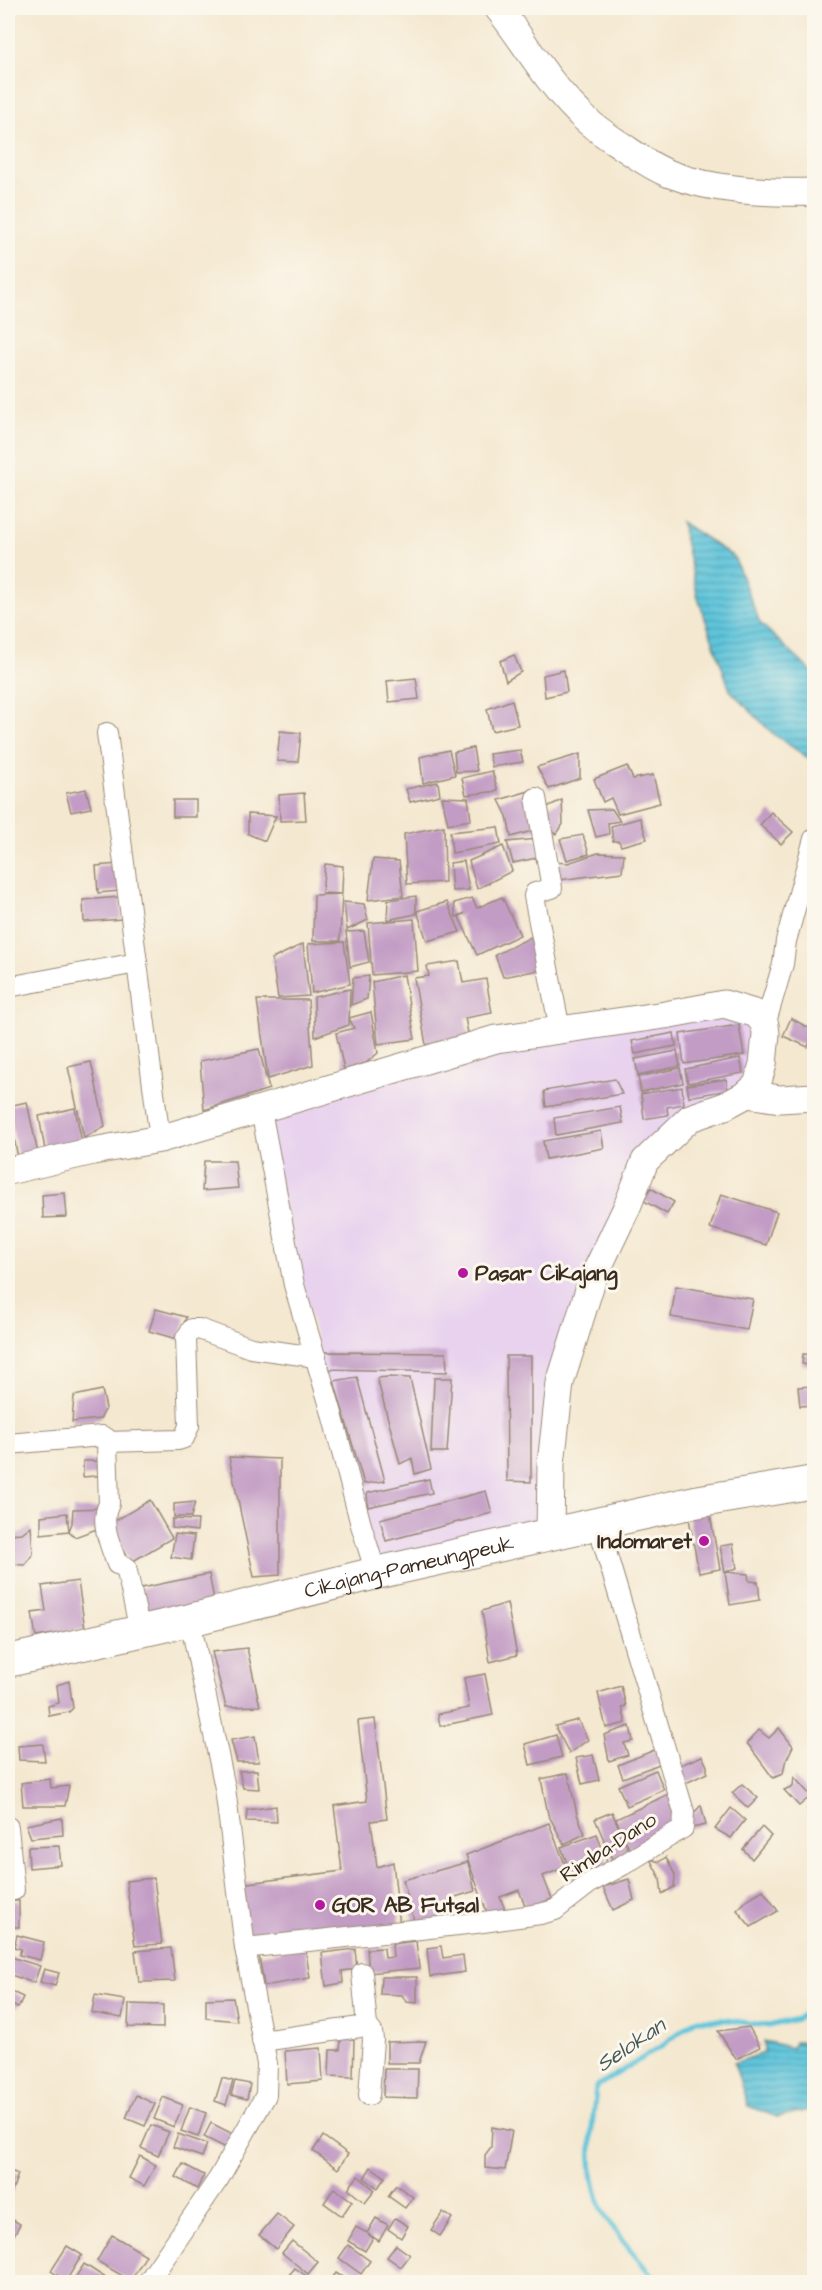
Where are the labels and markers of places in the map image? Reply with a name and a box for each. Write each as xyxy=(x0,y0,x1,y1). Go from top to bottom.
place label: Pasar Cikajang xyxy=(475,1259,618,1290)
marker: Pasar Cikajang xyxy=(456,1266,470,1280)
place label: Indomaret xyxy=(597,1527,693,1556)
marker: Indomaret xyxy=(697,1534,711,1548)
place label: GOR AB Futsal xyxy=(332,1891,480,1920)
marker: GOR AB Futsal xyxy=(313,1898,327,1912)

